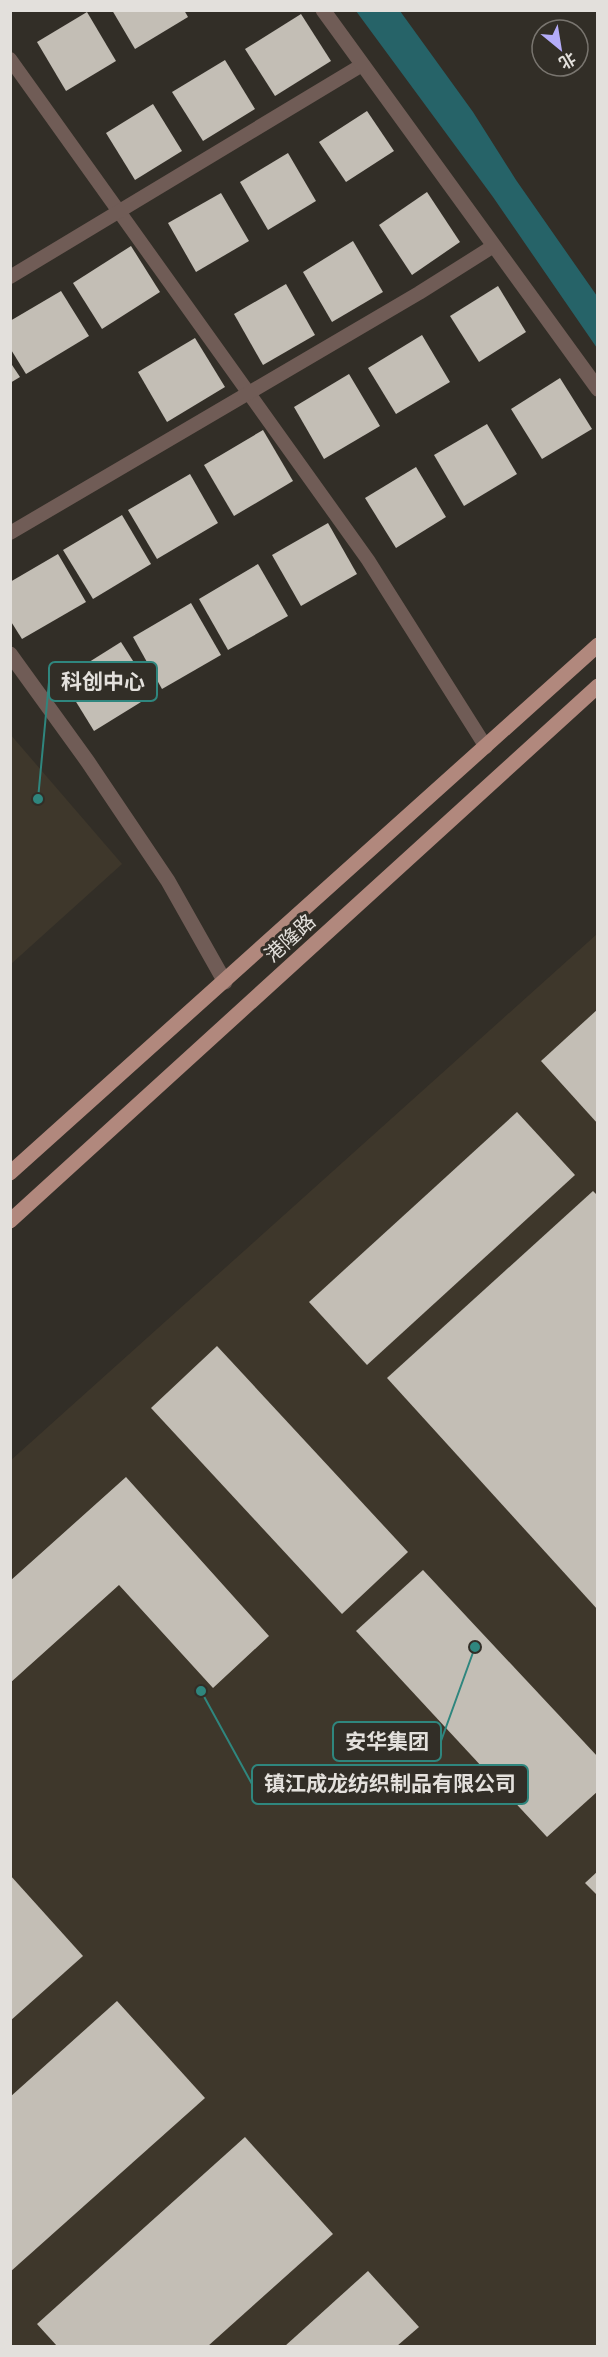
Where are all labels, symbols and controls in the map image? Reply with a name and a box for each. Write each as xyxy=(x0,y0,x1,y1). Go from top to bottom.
north arrow xyxy=(530,18,590,78)
text: 北 xyxy=(556,49,579,74)
callout: 科创中心 xyxy=(49,662,157,701)
text: 科创中心 xyxy=(61,668,145,693)
street label: 港隆路 xyxy=(259,908,320,966)
callout: 安华集团 xyxy=(333,1722,441,1761)
text: 安华集团 xyxy=(345,1728,429,1753)
callout: 镇江成龙纺织制品有限公司 xyxy=(252,1765,528,1804)
text: 镇江成龙纺织制品有限公司 xyxy=(264,1770,516,1795)

